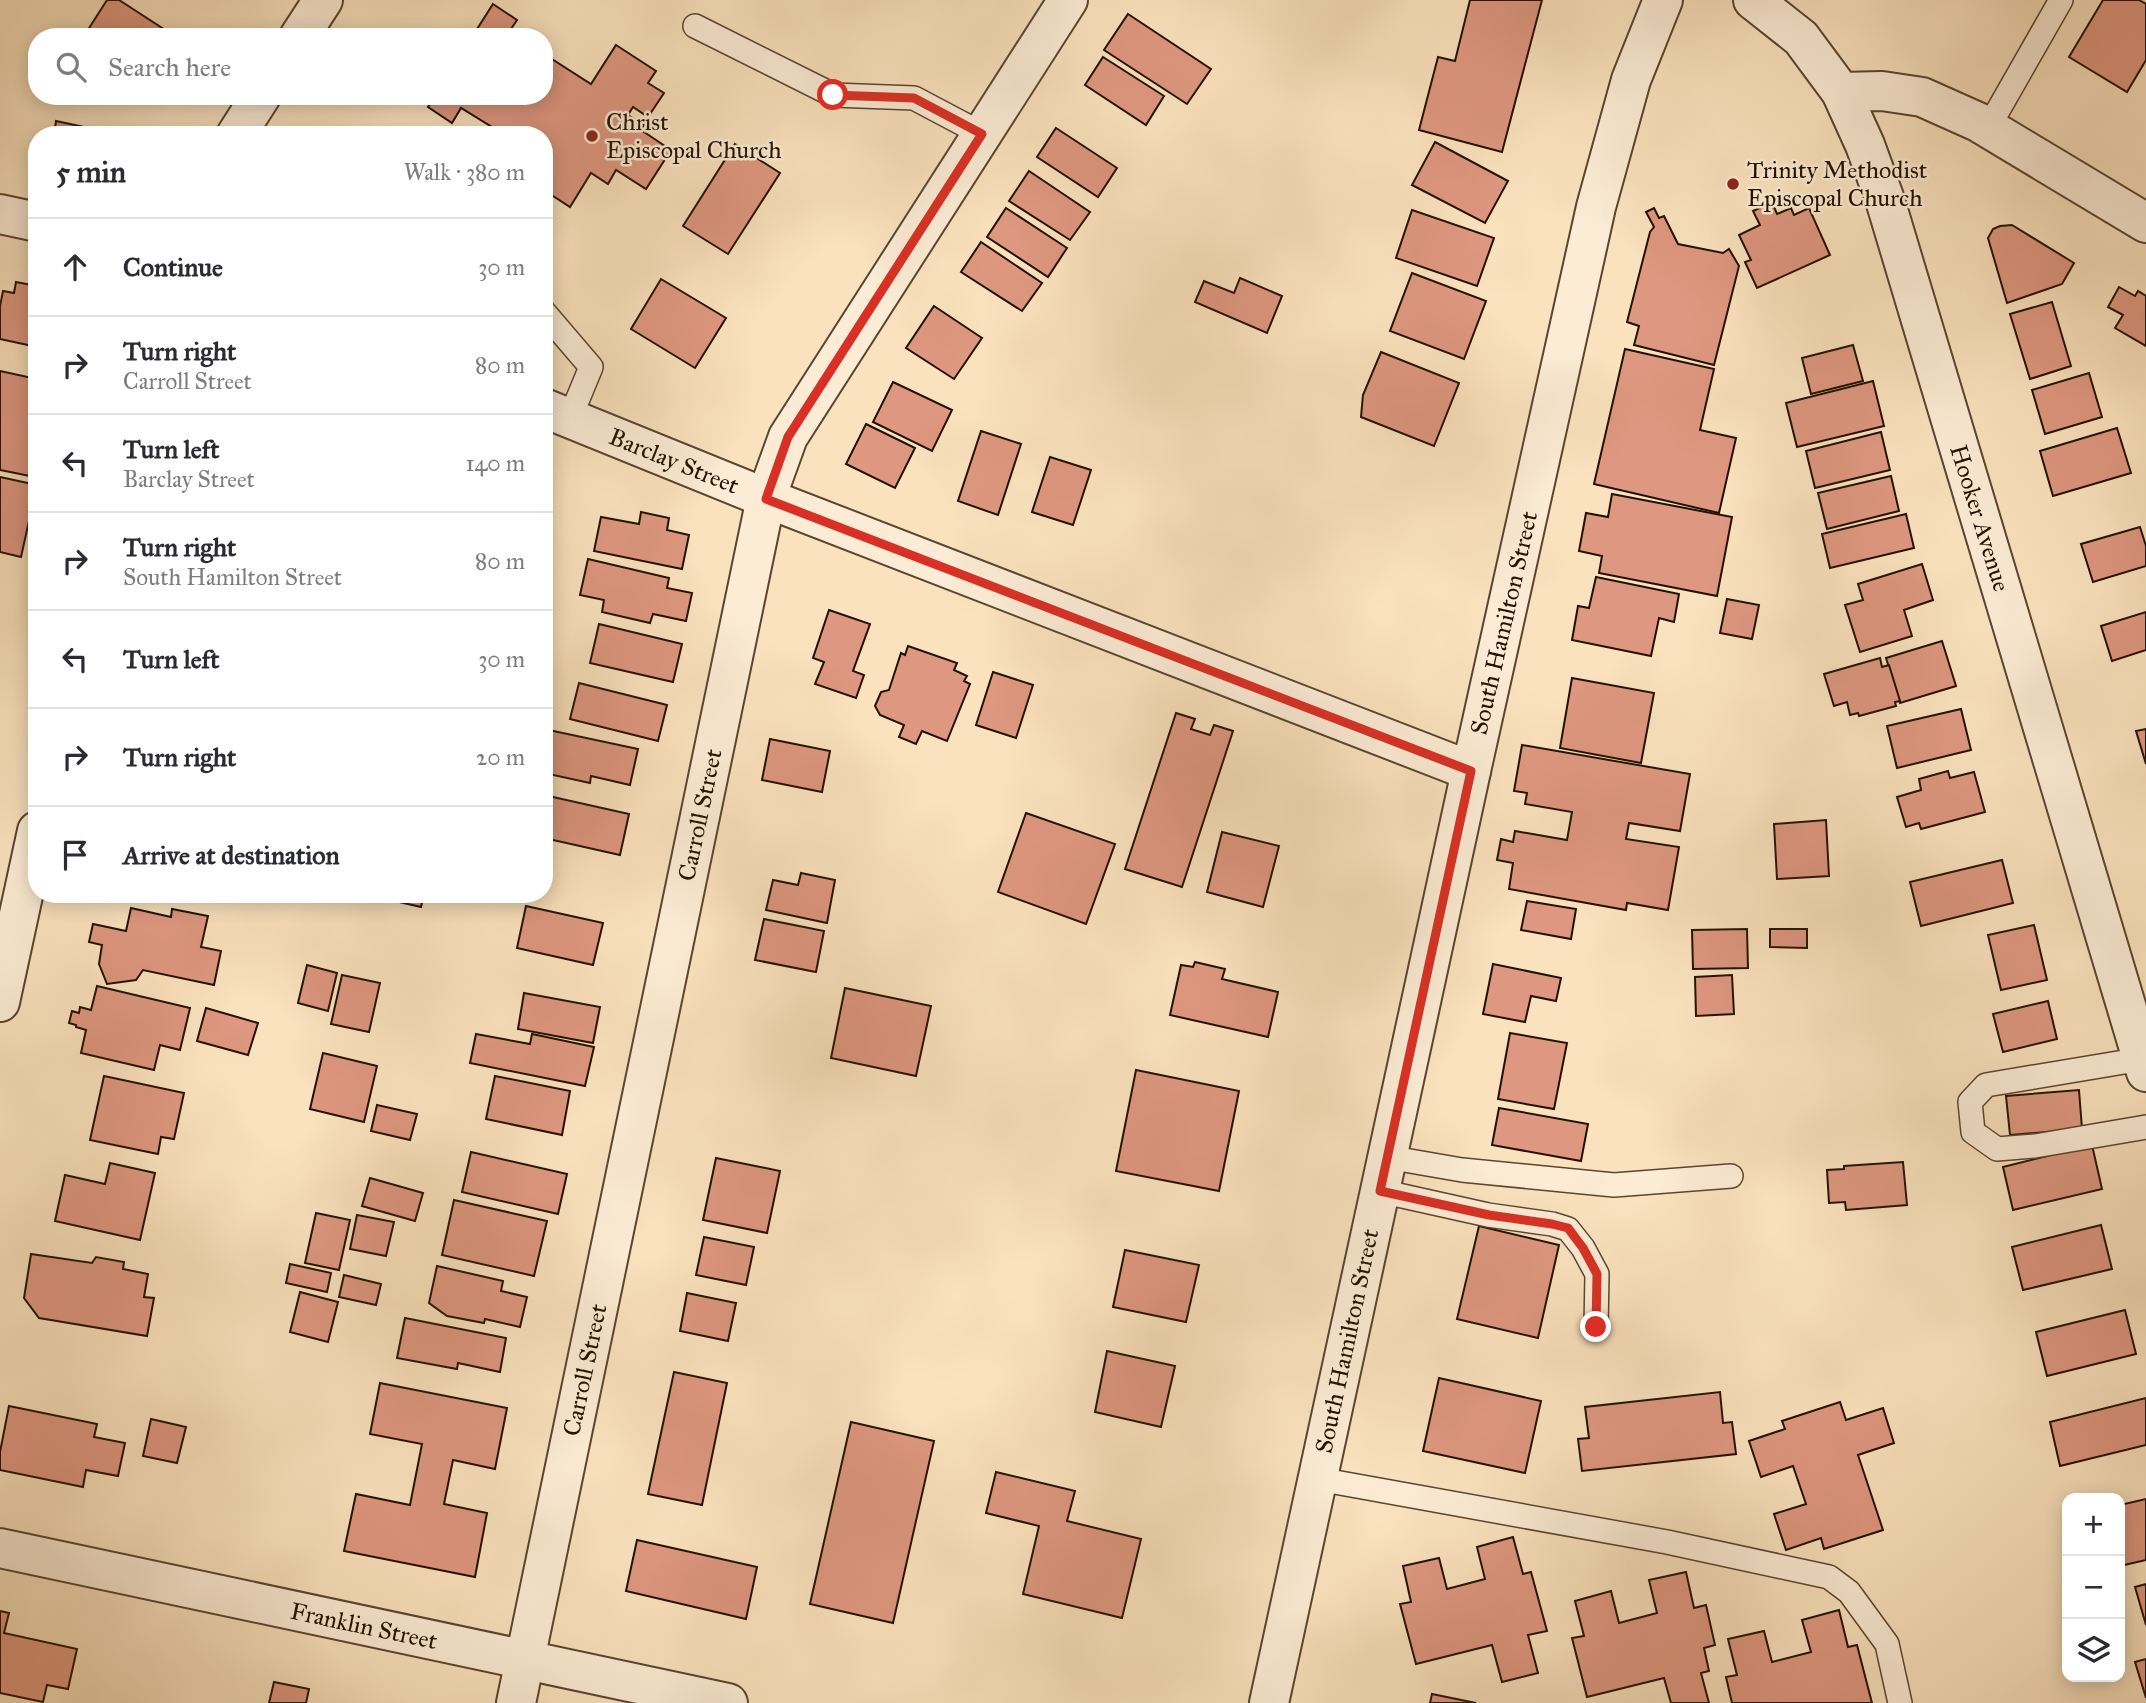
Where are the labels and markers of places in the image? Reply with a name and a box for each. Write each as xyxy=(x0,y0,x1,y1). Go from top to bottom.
place label: Christ Episcopal Church xyxy=(606,107,781,165)
marker: Christ Episcopal Church xyxy=(584,128,600,144)
place label: Trinity Methodist Episcopal Church xyxy=(1747,155,1928,213)
marker: Trinity Methodist Episcopal Church xyxy=(1725,176,1741,192)

